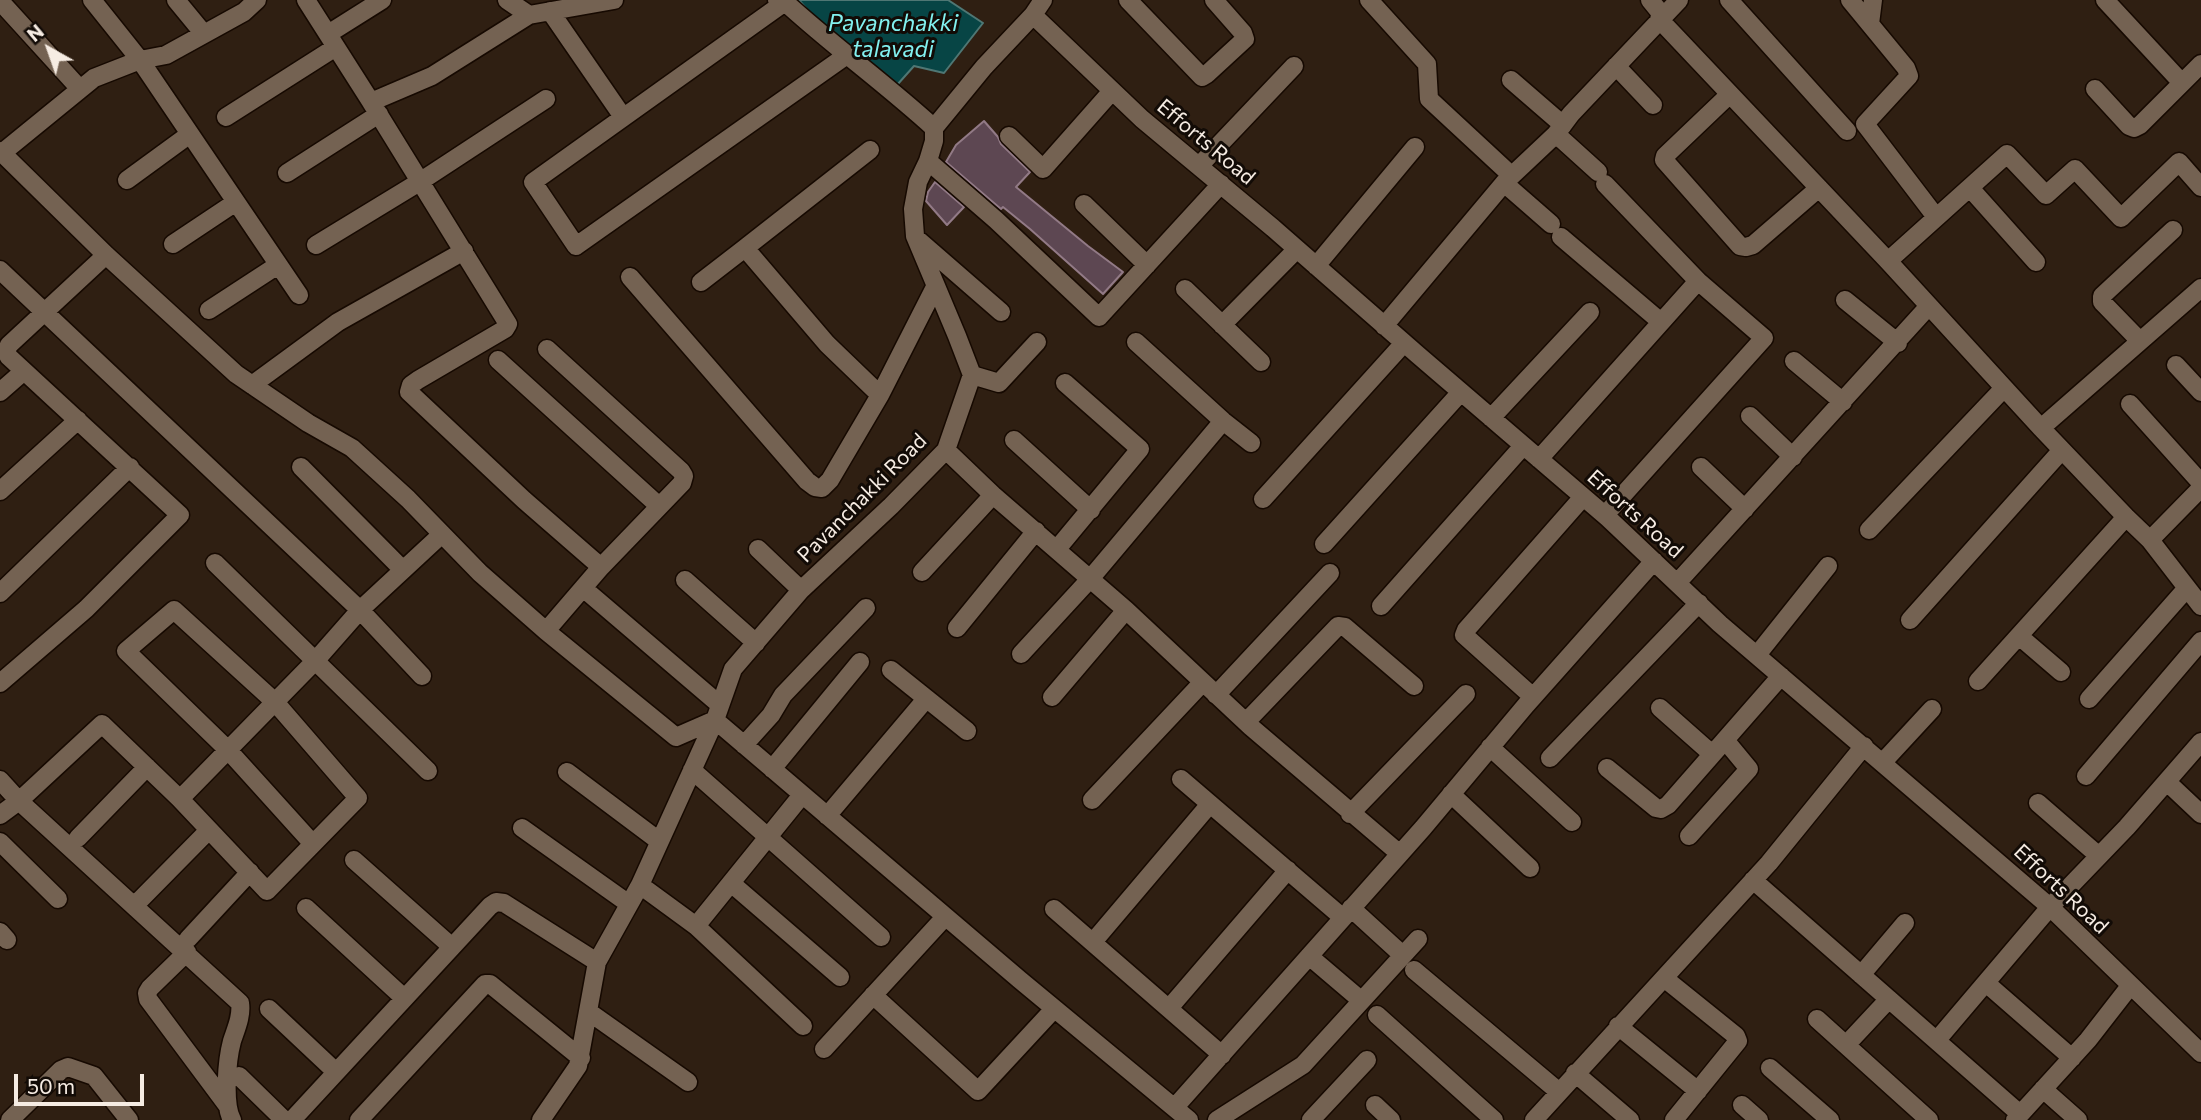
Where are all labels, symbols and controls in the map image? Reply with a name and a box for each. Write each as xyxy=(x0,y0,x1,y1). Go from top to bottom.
water label: Pavanchakki talavadi xyxy=(828,9,958,63)
north arrow xyxy=(14,14,84,84)
text: N xyxy=(22,19,48,46)
street label: Efforts Road xyxy=(1152,94,1260,190)
street label: Pavanchakki Road xyxy=(792,428,932,568)
street label: Efforts Road xyxy=(1582,465,1688,563)
street label: Efforts Road xyxy=(2009,839,2113,939)
scale bar xyxy=(18,1060,147,1104)
text: 50 m xyxy=(27,1073,75,1098)

